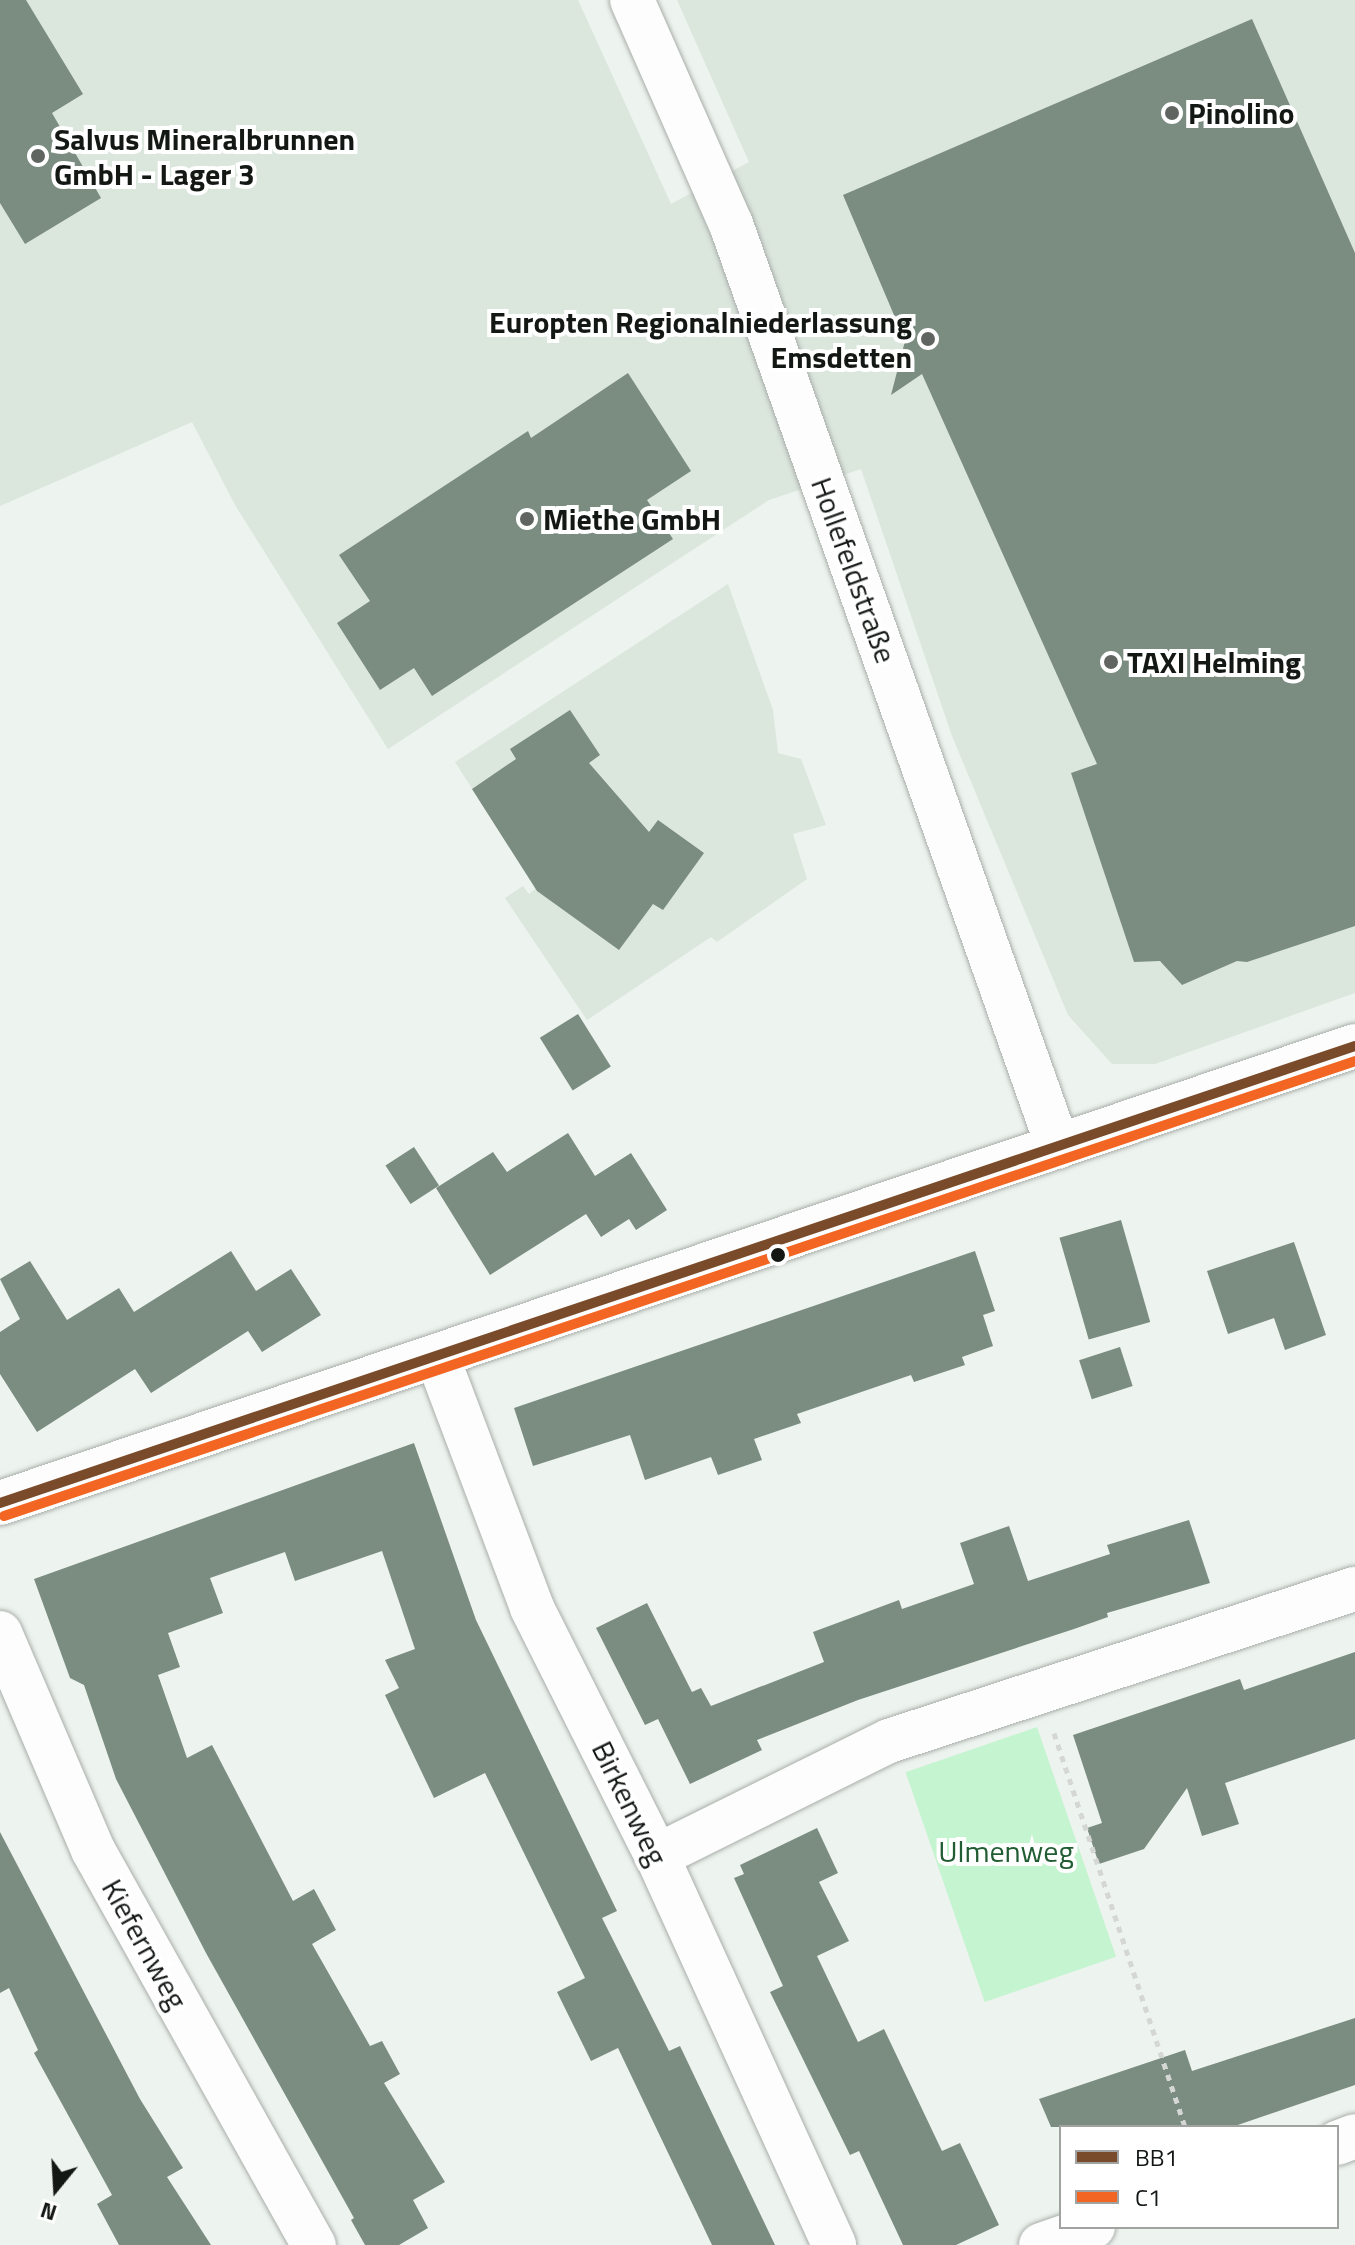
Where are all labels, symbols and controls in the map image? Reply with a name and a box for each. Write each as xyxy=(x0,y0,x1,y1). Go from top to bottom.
place label: Pinolino xyxy=(1188,95,1294,131)
marker: Pinolino xyxy=(1163,104,1181,122)
place label: Salvus Mineralbrunnen GmbH - Lager 3 xyxy=(54,121,355,192)
marker: Salvus Mineralbrunnen GmbH - Lager 3 xyxy=(29,147,47,165)
place label: Europten Regionalniederlassung Emsdetten xyxy=(489,304,912,374)
marker: Europten Regionalniederlassung Emsdetten xyxy=(919,330,937,348)
street label: Hollefeldstraße xyxy=(804,472,904,668)
place label: Miethe GmbH xyxy=(543,501,721,537)
marker: Miethe GmbH xyxy=(518,510,536,528)
place label: TAXI Helming xyxy=(1127,644,1301,680)
marker: TAXI Helming xyxy=(1102,653,1120,671)
unlabelled marker xyxy=(770,1247,786,1263)
street label: Birkenweg xyxy=(584,1735,676,1871)
park label: Ulmenweg xyxy=(938,1833,1074,1869)
street label: Kiefernweg xyxy=(95,1873,195,2015)
legend xyxy=(1059,2125,1339,2229)
text: BB1 xyxy=(1135,2139,1178,2175)
north arrow xyxy=(16,2149,96,2229)
text: C1 xyxy=(1135,2179,1162,2215)
text: N xyxy=(36,2193,61,2230)

